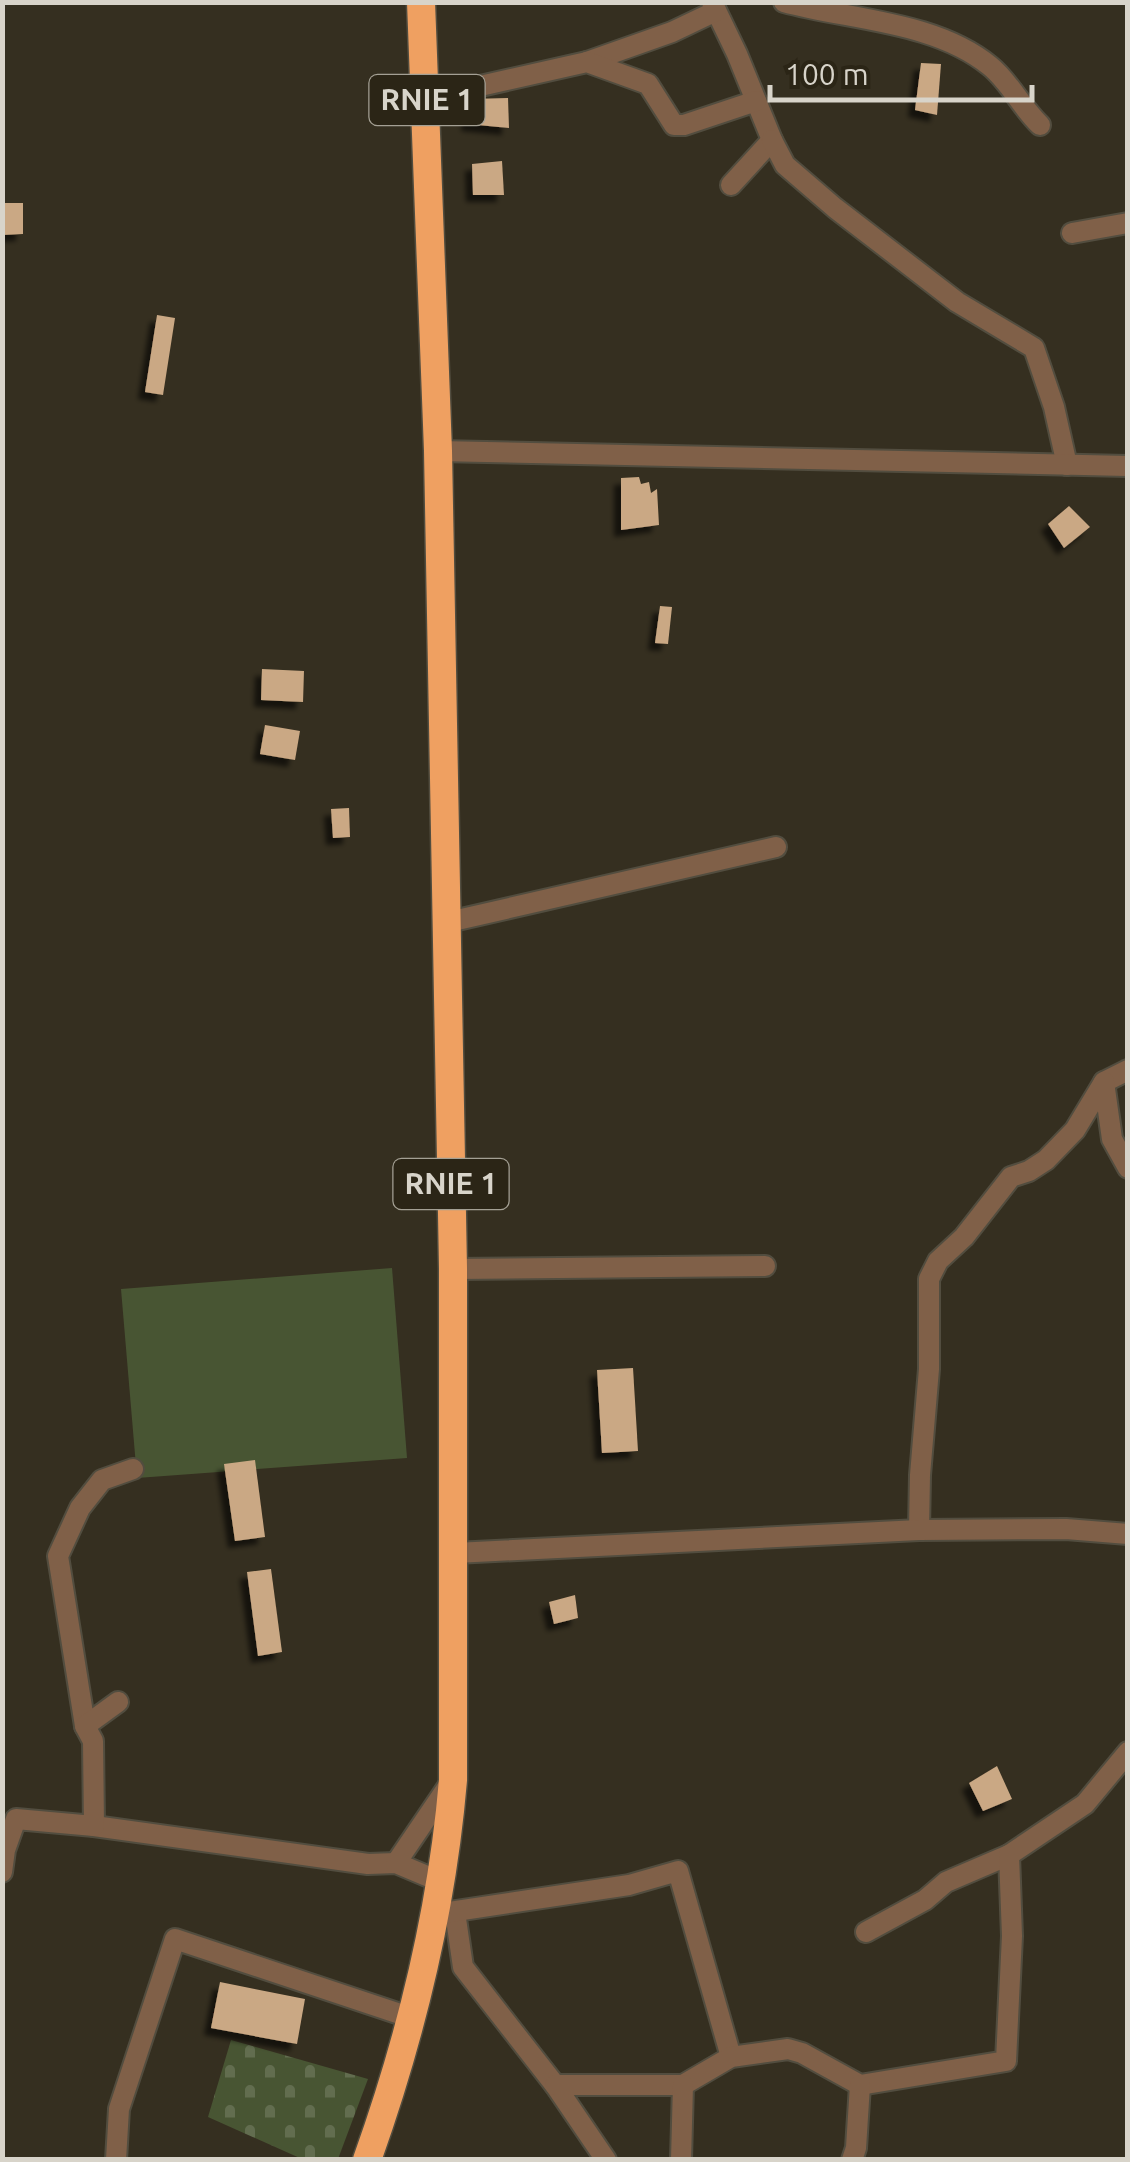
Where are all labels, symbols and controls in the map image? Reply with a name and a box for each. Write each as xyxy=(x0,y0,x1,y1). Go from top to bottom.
scale bar xyxy=(770,40,1032,102)
text: 100 m xyxy=(785,57,869,91)
road number: RNIE 1 xyxy=(370,75,484,125)
road number: RNIE 1 xyxy=(394,1159,508,1209)

